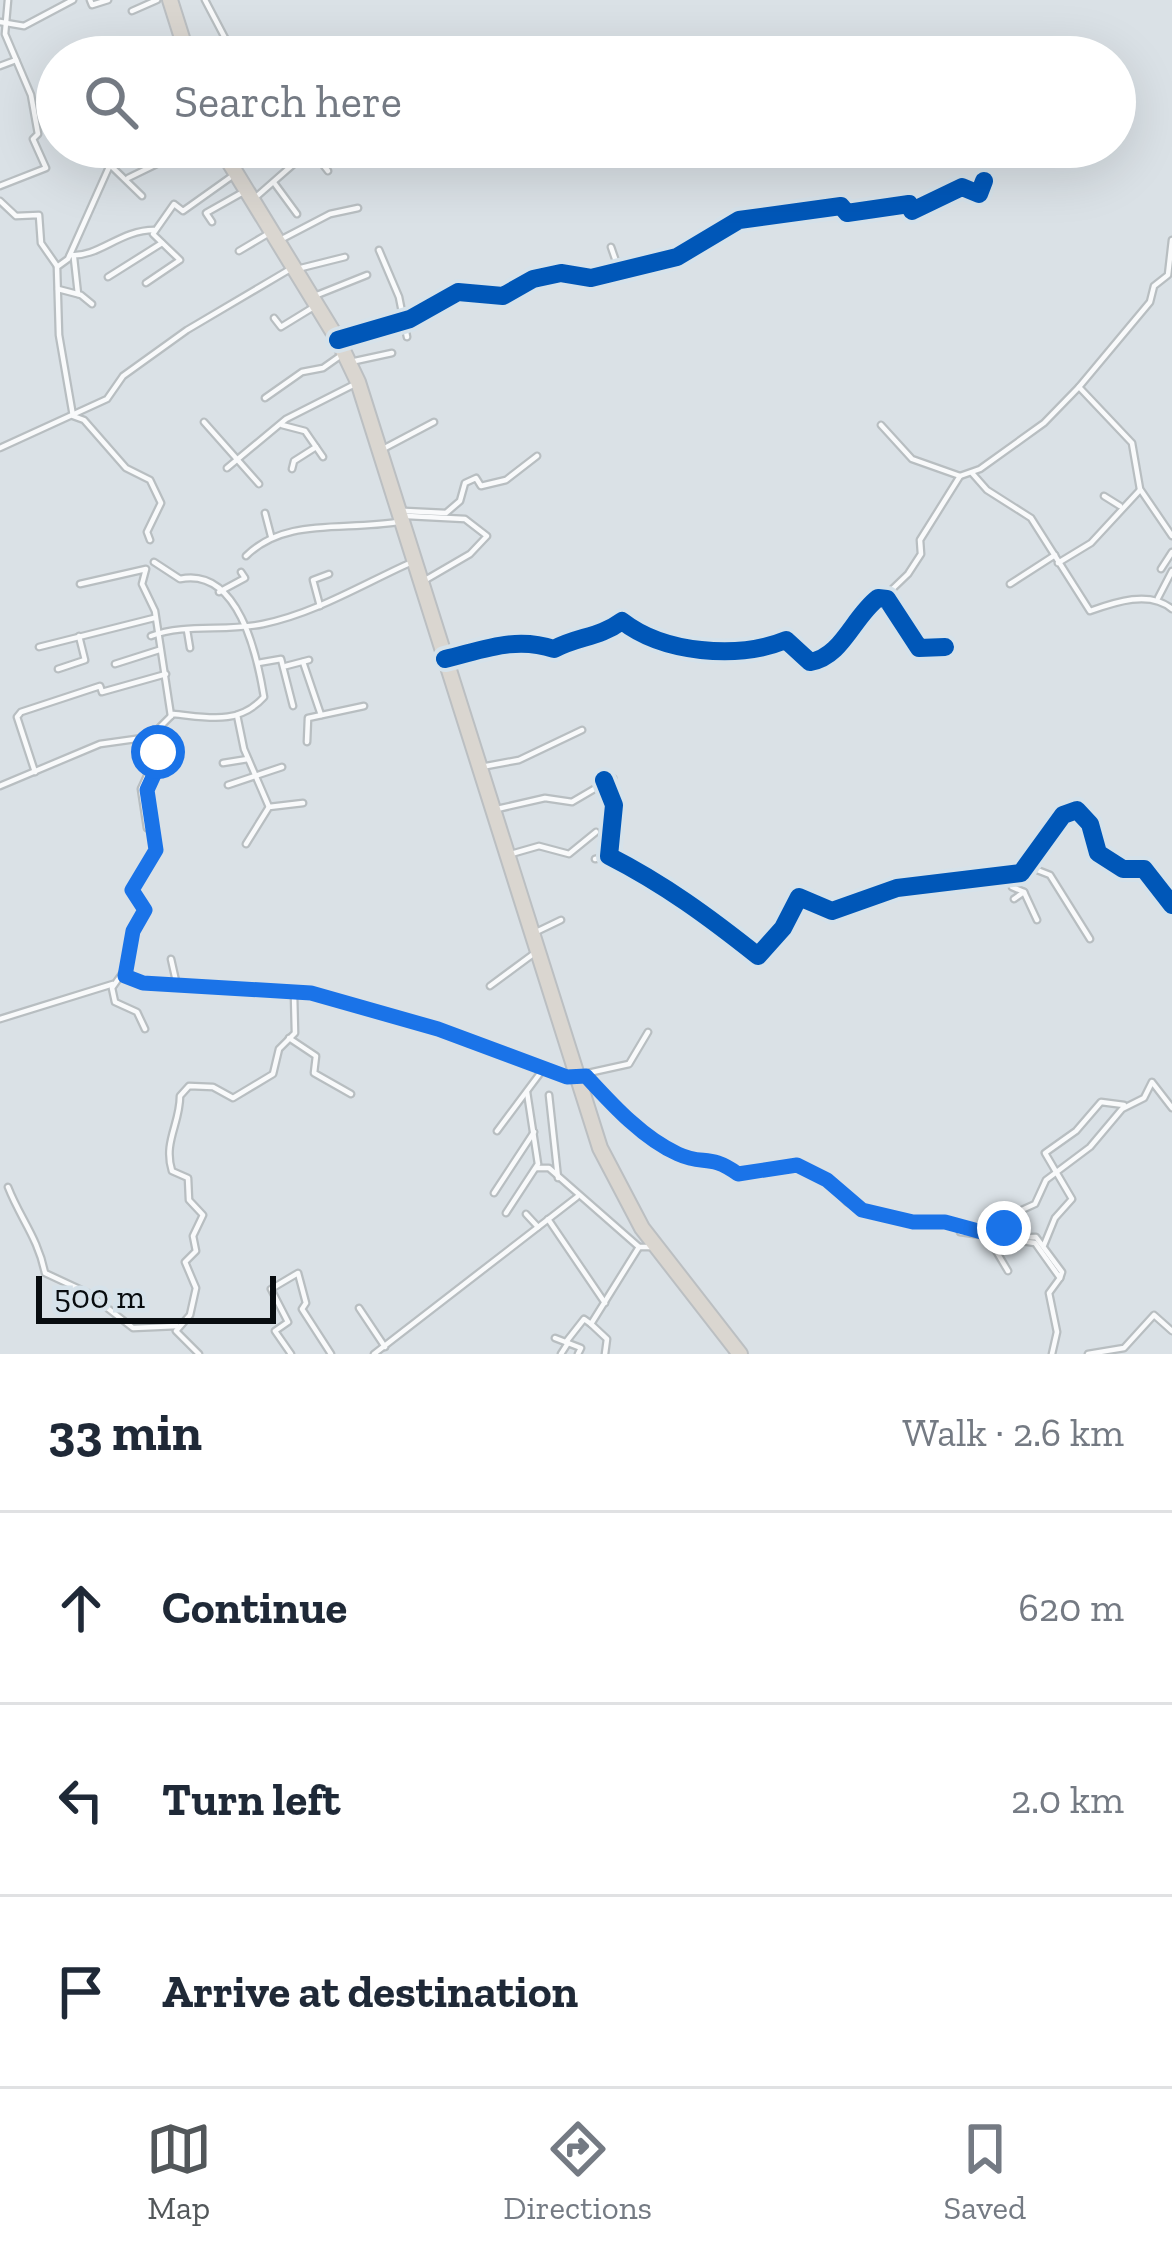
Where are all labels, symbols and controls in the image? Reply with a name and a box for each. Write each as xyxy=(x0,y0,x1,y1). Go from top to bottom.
search box xyxy=(36,36,1136,168)
icon: search xyxy=(78,69,144,135)
text: Search here xyxy=(174,75,402,129)
route start xyxy=(131,725,185,779)
route end xyxy=(977,1201,1031,1255)
scale bar xyxy=(36,1270,276,1323)
text: 500 m xyxy=(54,1277,145,1316)
text: 33 min xyxy=(48,1402,202,1463)
text: Walk · 2.6 km xyxy=(902,1409,1124,1456)
icon: ahead xyxy=(48,1575,114,1641)
text: Continue xyxy=(162,1581,347,1635)
text: 620 m xyxy=(1018,1584,1124,1631)
icon: left xyxy=(48,1767,114,1833)
text: Turn left xyxy=(162,1773,340,1827)
text: 2.0 km xyxy=(1011,1776,1124,1823)
icon: arrive xyxy=(48,1959,114,2025)
text: Arrive at destination xyxy=(162,1965,578,2019)
tab: Map xyxy=(146,2116,212,2227)
tab: Directions xyxy=(503,2116,652,2227)
tab: Saved xyxy=(944,2116,1026,2227)

